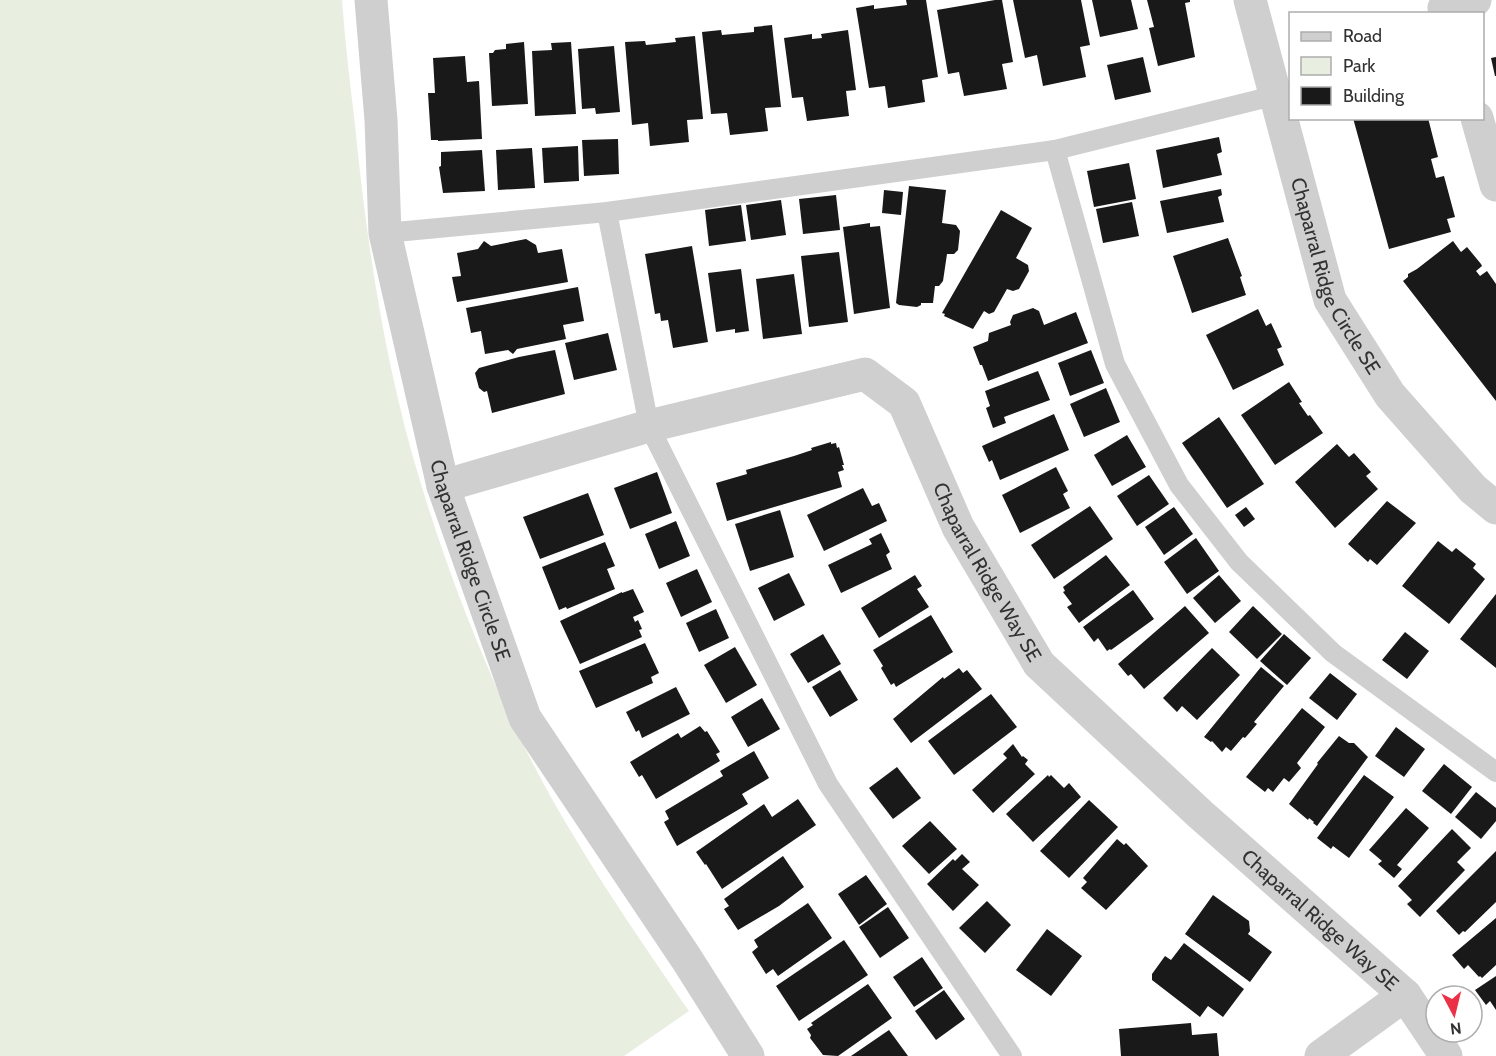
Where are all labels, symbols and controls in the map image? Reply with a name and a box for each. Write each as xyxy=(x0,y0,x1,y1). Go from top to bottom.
legend xyxy=(1289,12,1484,120)
text: Road xyxy=(1343,25,1382,47)
text: Park xyxy=(1343,55,1376,77)
text: Building xyxy=(1343,85,1405,107)
street label: Chaparral Ridge Circle SE xyxy=(1286,175,1386,378)
street label: Chaparral Ridge Circle SE xyxy=(425,457,516,664)
street label: Chaparral Ridge Way SE xyxy=(928,479,1047,666)
street label: Chaparral Ridge Way SE xyxy=(1237,844,1404,996)
north arrow xyxy=(1424,984,1484,1044)
text: N xyxy=(1449,1018,1463,1039)

